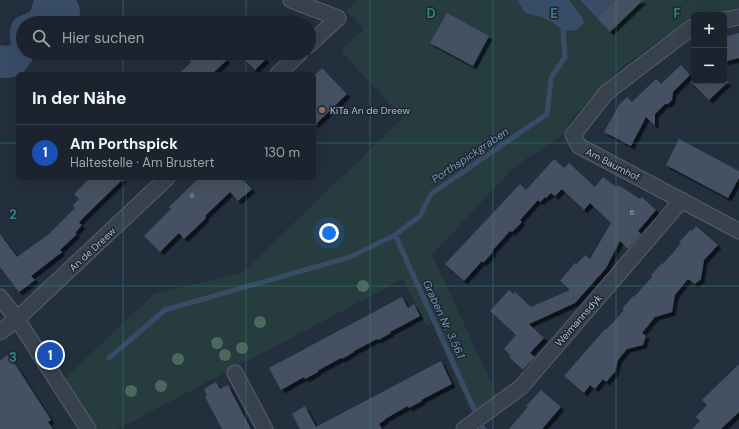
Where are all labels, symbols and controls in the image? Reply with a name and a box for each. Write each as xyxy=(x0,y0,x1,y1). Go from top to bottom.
text: D xyxy=(426,5,436,22)
text: E xyxy=(550,5,558,22)
text: F xyxy=(673,5,681,22)
map controls xyxy=(691,12,727,84)
button: + xyxy=(691,12,727,48)
search box xyxy=(16,16,316,60)
icon: search xyxy=(30,27,52,49)
text: Hier suchen xyxy=(62,28,144,48)
button: − xyxy=(691,48,727,84)
text: In der Nähe xyxy=(32,87,127,109)
place label: KiTa An de Dreew xyxy=(330,104,410,117)
marker: KiTa An de Dreew xyxy=(317,105,327,115)
water label: Porthspickgraben xyxy=(429,124,511,186)
text: Am Porthspick xyxy=(70,134,178,154)
text: 1 xyxy=(43,144,47,161)
text: 130 m xyxy=(264,144,300,161)
street label: Am Baumhof xyxy=(583,145,643,184)
text: Haltestelle · Am Brustert xyxy=(70,154,215,171)
house number: 8 xyxy=(190,190,195,200)
text: 2 xyxy=(9,206,17,223)
house number: 6 xyxy=(629,207,635,217)
your location xyxy=(319,223,339,243)
street label: An de Dreew xyxy=(66,224,119,274)
water label: Graben Nr. 3.56.1 xyxy=(420,278,469,361)
street label: Weimannsdyk xyxy=(552,292,605,349)
pin: 1 xyxy=(37,340,63,370)
text: 3 xyxy=(9,349,17,366)

